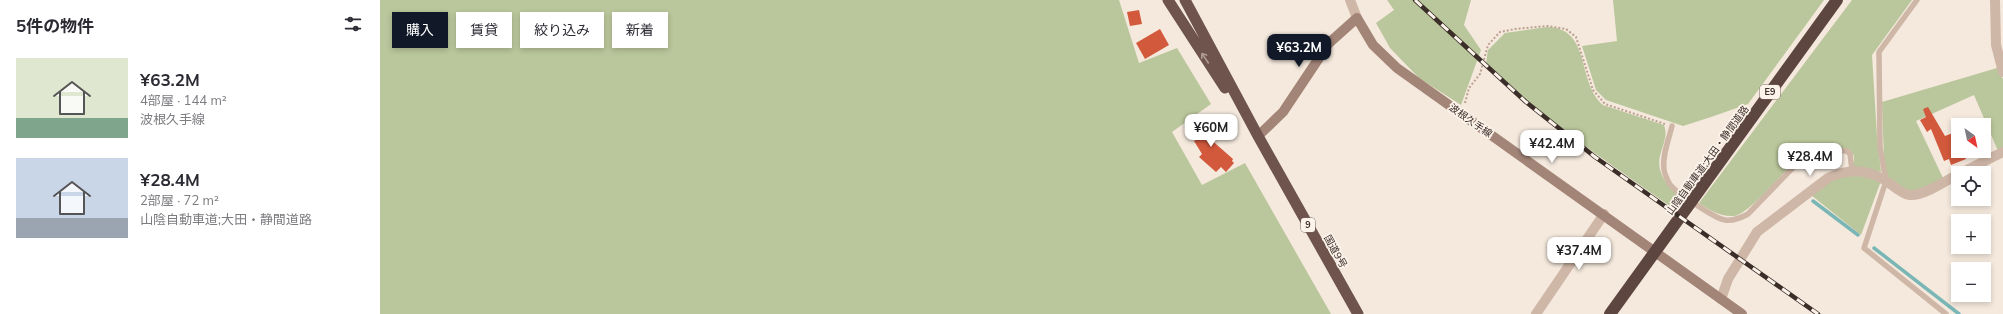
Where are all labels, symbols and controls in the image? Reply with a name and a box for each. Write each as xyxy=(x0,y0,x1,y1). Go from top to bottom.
chip: 購入 xyxy=(392,12,448,48)
chip: 賃貸 xyxy=(456,12,512,48)
chip: 絞り込み xyxy=(520,12,604,48)
chip: 新着 xyxy=(612,12,668,48)
icon: filters xyxy=(342,13,364,35)
text: 5件の物件 xyxy=(16,15,94,36)
pin: ¥63.2M xyxy=(1266,34,1332,68)
text: ¥63.2M xyxy=(1276,39,1322,55)
one-way arrow xyxy=(1201,53,1209,64)
text: ¥63.2M xyxy=(140,69,200,90)
icon: home xyxy=(48,74,96,122)
road number: E9 xyxy=(1760,85,1780,99)
text: 4部屋 · 144 m² xyxy=(140,92,227,108)
street label: 波根久手線 xyxy=(1447,101,1495,140)
street label: 山陰自動車道;大田・静間道路 xyxy=(1663,103,1752,218)
text: 波根久手線 xyxy=(140,111,205,127)
pin: ¥60M xyxy=(1187,114,1235,148)
north arrow xyxy=(1951,118,1991,158)
map controls xyxy=(1951,118,1991,302)
text: ¥60M xyxy=(1194,119,1228,135)
pin: ¥42.4M xyxy=(1519,130,1585,164)
text: ¥42.4M xyxy=(1529,135,1575,151)
pin: ¥28.4M xyxy=(1777,143,1843,177)
text: ¥28.4M xyxy=(1787,148,1833,164)
button: locate xyxy=(1951,166,1991,206)
text: ¥28.4M xyxy=(140,169,200,190)
icon: home xyxy=(48,174,96,222)
text: 2部屋 · 72 m² xyxy=(140,192,219,208)
text: 山陰自動車道;大田・静間道路 xyxy=(140,211,312,227)
button: + xyxy=(1951,214,1991,254)
road number: 9 xyxy=(1301,218,1315,232)
street label: 国道9号 xyxy=(1321,232,1350,270)
pin: ¥37.4M xyxy=(1546,237,1612,271)
text: ¥37.4M xyxy=(1556,242,1602,258)
button: − xyxy=(1951,262,1991,302)

